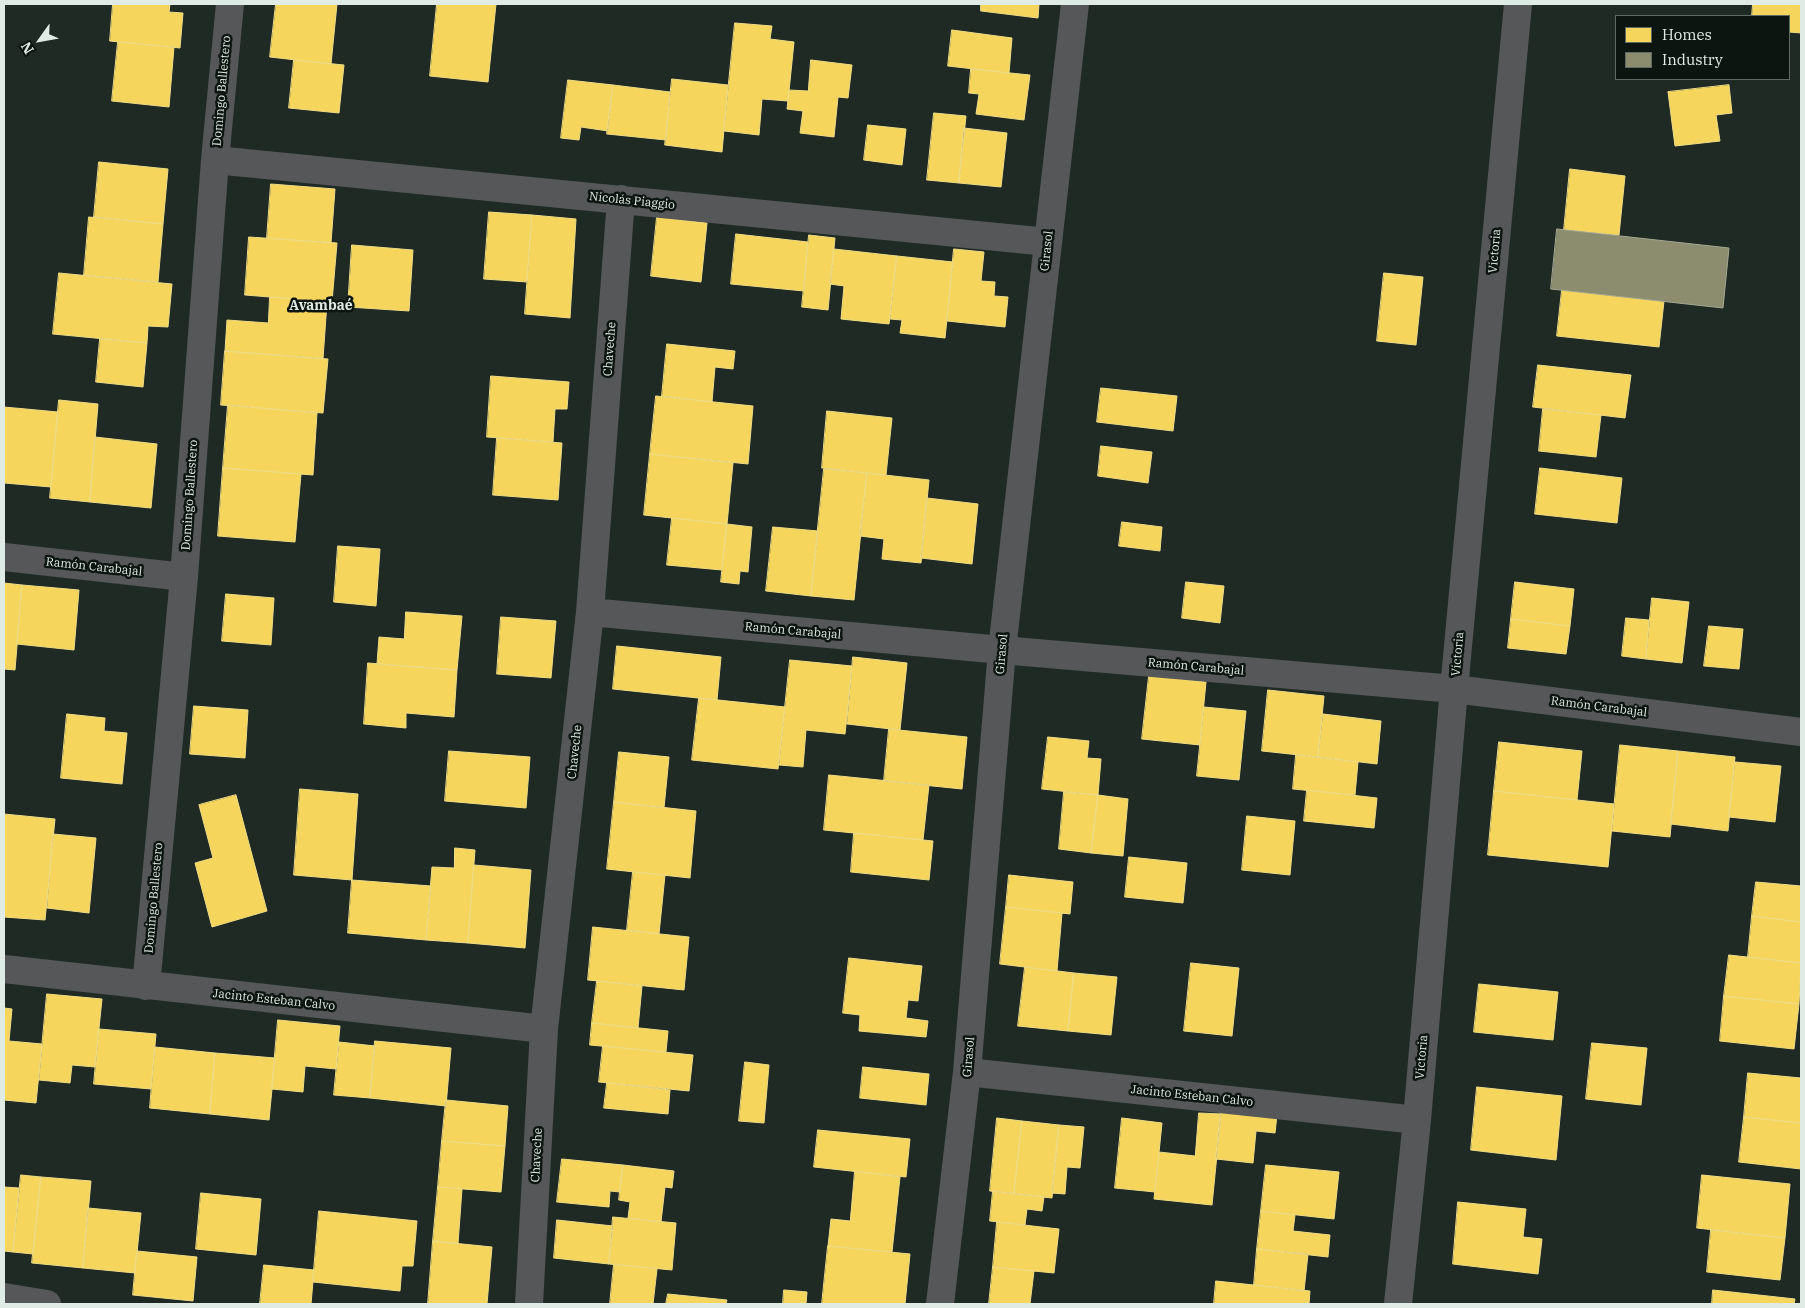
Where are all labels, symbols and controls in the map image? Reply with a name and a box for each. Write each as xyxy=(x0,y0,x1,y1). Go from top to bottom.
north arrow xyxy=(15,15,65,65)
legend xyxy=(1615,15,1790,80)
text: Homes xyxy=(1662,25,1712,44)
street label: Domingo Ballestero xyxy=(210,35,234,147)
text: N xyxy=(17,38,38,57)
text: Industry xyxy=(1662,50,1723,69)
street label: Nicolás Piaggio xyxy=(588,189,676,213)
street label: Victoria xyxy=(1486,228,1504,274)
street label: Girasol xyxy=(1038,230,1056,272)
district label: Avambaé xyxy=(289,298,353,314)
street label: Chaveche xyxy=(601,321,619,377)
street label: Domingo Ballestero xyxy=(179,439,201,551)
street label: Ramón Carabajal xyxy=(45,555,143,579)
street label: Ramón Carabajal xyxy=(744,620,842,642)
street label: Victoria xyxy=(1449,631,1467,677)
street label: Girasol xyxy=(993,633,1011,675)
street label: Ramón Carabajal xyxy=(1147,656,1245,678)
street label: Ramón Carabajal xyxy=(1550,694,1648,720)
street label: Chaveche xyxy=(565,724,585,780)
street label: Domingo Ballestero xyxy=(142,842,166,954)
street label: Jacinto Esteban Calvo xyxy=(212,986,336,1014)
street label: Victoria xyxy=(1413,1034,1431,1080)
street label: Girasol xyxy=(960,1036,978,1078)
street label: Jacinto Esteban Calvo xyxy=(1130,1082,1254,1110)
street label: Chaveche xyxy=(528,1127,546,1183)

